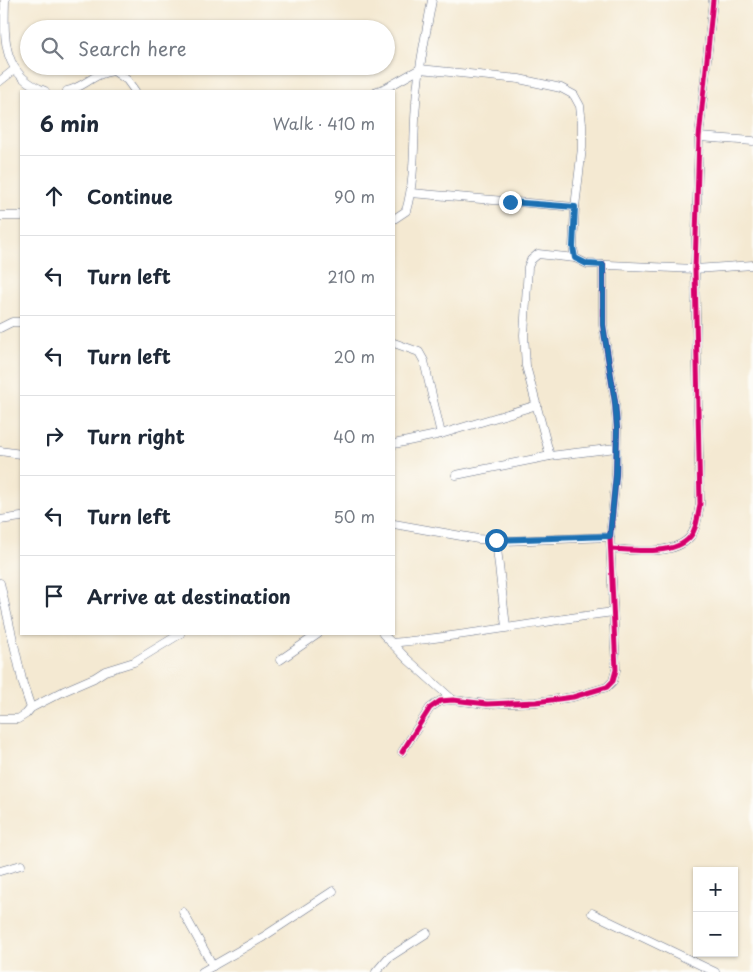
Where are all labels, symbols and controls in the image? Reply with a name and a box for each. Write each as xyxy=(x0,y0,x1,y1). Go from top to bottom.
search box xyxy=(20,20,395,75)
icon: search xyxy=(38,34,66,62)
text: Search here xyxy=(78,34,187,62)
text: 6 min xyxy=(40,107,99,139)
text: Walk · 410 m xyxy=(273,111,375,135)
icon: ahead xyxy=(40,182,68,210)
text: Continue xyxy=(87,182,173,210)
text: 90 m xyxy=(334,184,375,208)
route end xyxy=(499,191,522,214)
icon: left xyxy=(40,262,68,290)
text: Turn left xyxy=(87,262,171,290)
text: 210 m xyxy=(327,264,375,288)
icon: left xyxy=(40,342,68,370)
text: Turn left xyxy=(87,342,171,370)
text: 20 m xyxy=(334,344,375,368)
icon: right xyxy=(40,422,68,450)
text: Turn right xyxy=(87,422,185,450)
text: 40 m xyxy=(333,424,375,448)
icon: left xyxy=(40,502,68,530)
text: Turn left xyxy=(87,502,171,530)
text: 50 m xyxy=(334,504,375,528)
route start xyxy=(485,529,508,552)
icon: arrive xyxy=(40,582,68,610)
text: Arrive at destination xyxy=(87,582,291,610)
map controls xyxy=(693,867,738,957)
button: + xyxy=(693,867,738,912)
button: − xyxy=(693,912,738,957)

